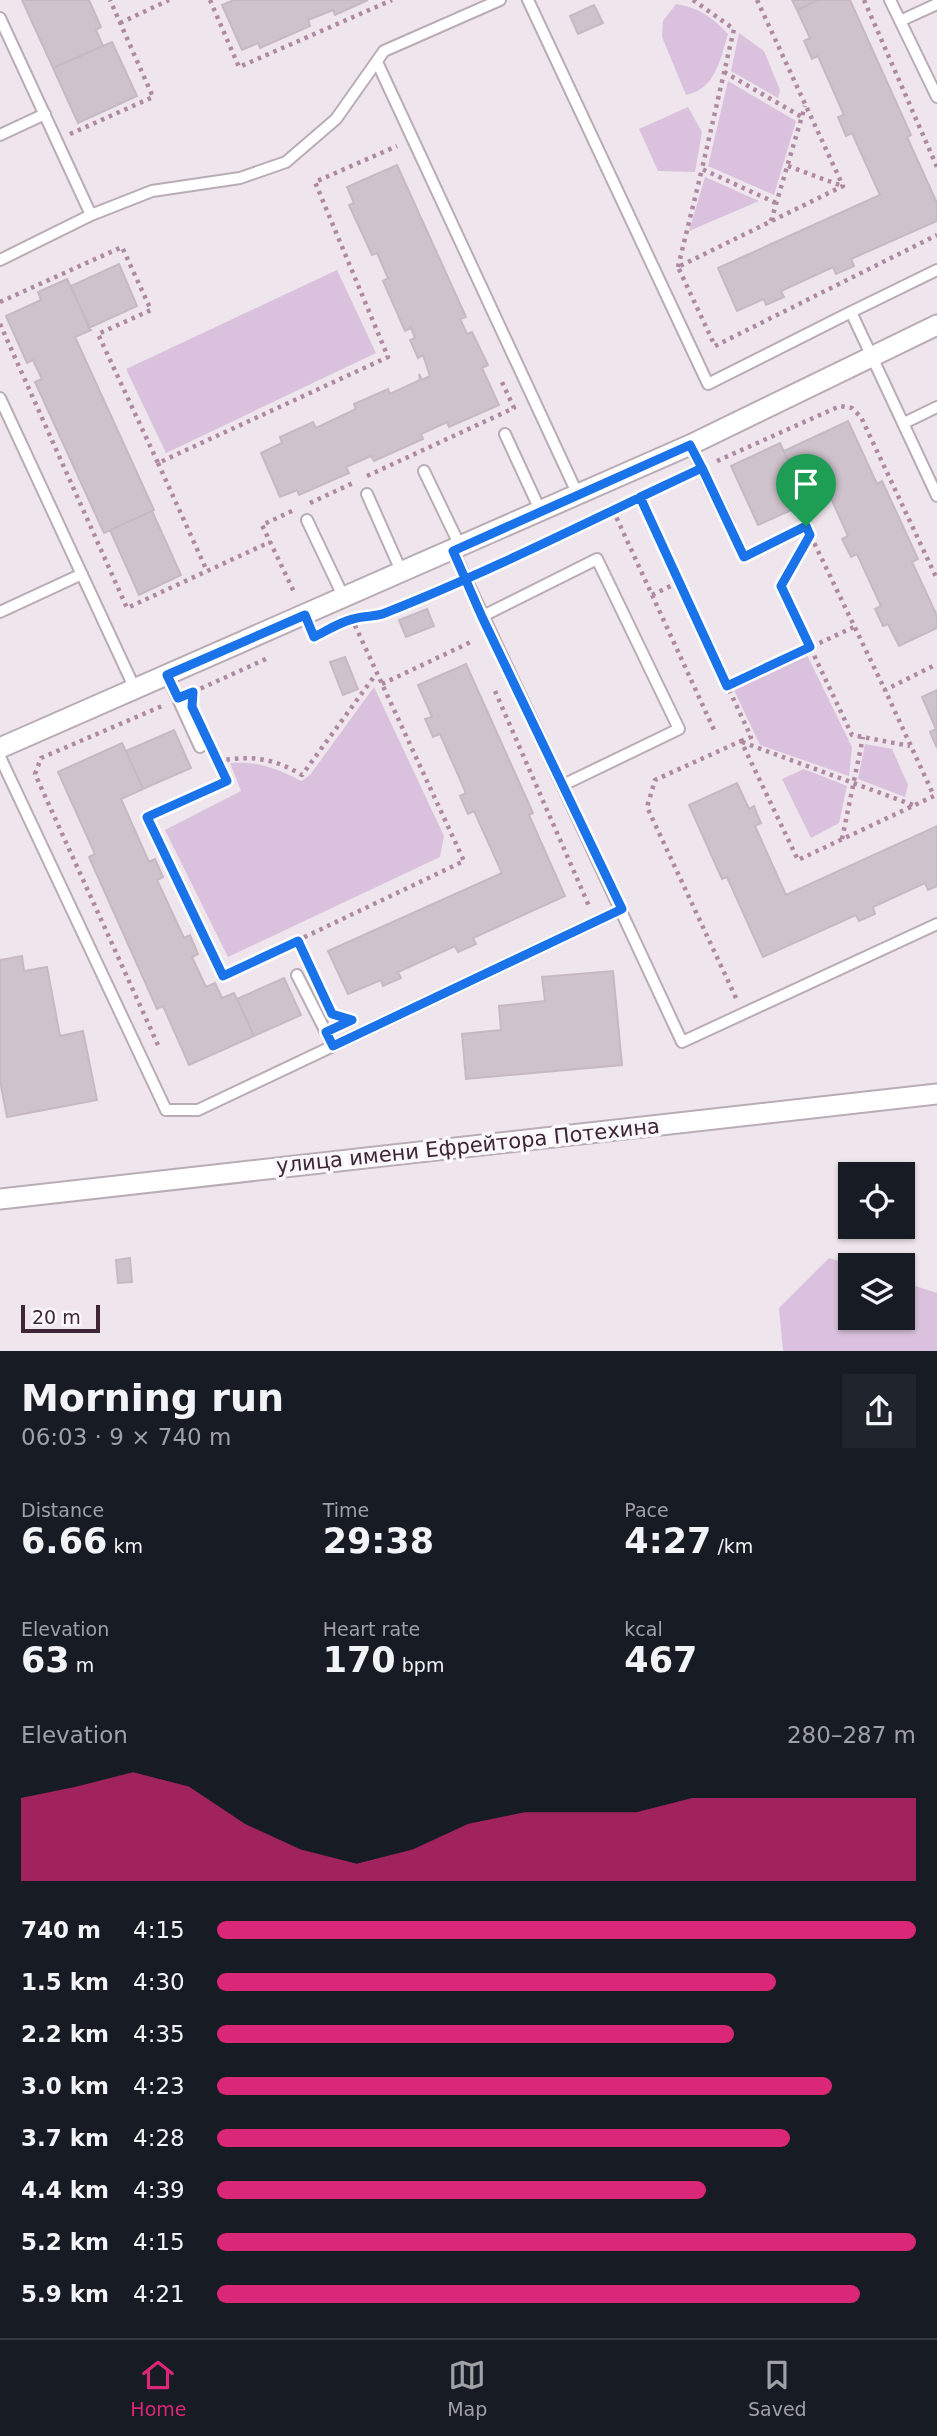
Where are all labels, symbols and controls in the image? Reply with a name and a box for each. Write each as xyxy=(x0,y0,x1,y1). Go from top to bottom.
pin xyxy=(776,454,836,526)
icon: arrive xyxy=(787,465,825,503)
street label: улица имени Ефрейтора Потехина xyxy=(275,1114,661,1178)
map controls xyxy=(838,1162,915,1330)
button: locate xyxy=(838,1162,915,1239)
button: layers xyxy=(838,1253,915,1330)
scale bar xyxy=(21,1302,100,1334)
text: 20 m xyxy=(32,1306,81,1328)
button: share xyxy=(842,1374,916,1448)
text: Morning run xyxy=(21,1376,284,1420)
text: 06:03 · 9 × 740 m xyxy=(21,1424,231,1450)
text: Distance xyxy=(21,1499,104,1521)
text: Time xyxy=(323,1499,369,1521)
text: Pace xyxy=(624,1499,669,1521)
text: 6.66 xyxy=(21,1521,107,1561)
text: 29:38 xyxy=(323,1521,434,1561)
text: 4:27 xyxy=(624,1521,711,1561)
text: km xyxy=(107,1535,143,1557)
text: /km xyxy=(711,1535,753,1557)
text: Elevation xyxy=(21,1618,109,1640)
text: Heart rate xyxy=(323,1618,420,1640)
text: kcal xyxy=(624,1618,663,1640)
text: 63 xyxy=(21,1640,70,1680)
text: 170 xyxy=(323,1640,396,1680)
text: 467 xyxy=(624,1640,697,1680)
text: m xyxy=(70,1654,94,1676)
text: bpm xyxy=(396,1654,444,1676)
text: Elevation xyxy=(21,1722,128,1748)
text: 280–287 m xyxy=(787,1722,916,1748)
text: 740 m xyxy=(21,1917,101,1943)
text: 4:15 xyxy=(133,1917,185,1943)
text: 1.5 km xyxy=(21,1969,109,1995)
text: 4:30 xyxy=(133,1969,185,1995)
text: 2.2 km xyxy=(21,2021,109,2047)
text: 4:35 xyxy=(133,2021,185,2047)
text: 3.0 km xyxy=(21,2073,109,2099)
text: 4:23 xyxy=(133,2073,185,2099)
text: 3.7 km xyxy=(21,2125,109,2151)
text: 4:28 xyxy=(133,2125,185,2151)
text: 4.4 km xyxy=(21,2177,109,2203)
text: 4:39 xyxy=(133,2177,185,2203)
text: 5.2 km xyxy=(21,2229,109,2255)
text: 4:15 xyxy=(133,2229,185,2255)
text: 5.9 km xyxy=(21,2281,109,2307)
text: 4:21 xyxy=(133,2281,185,2307)
tab: Home xyxy=(130,2356,186,2420)
tab: Map xyxy=(447,2356,487,2420)
tab: Saved xyxy=(748,2356,807,2420)

